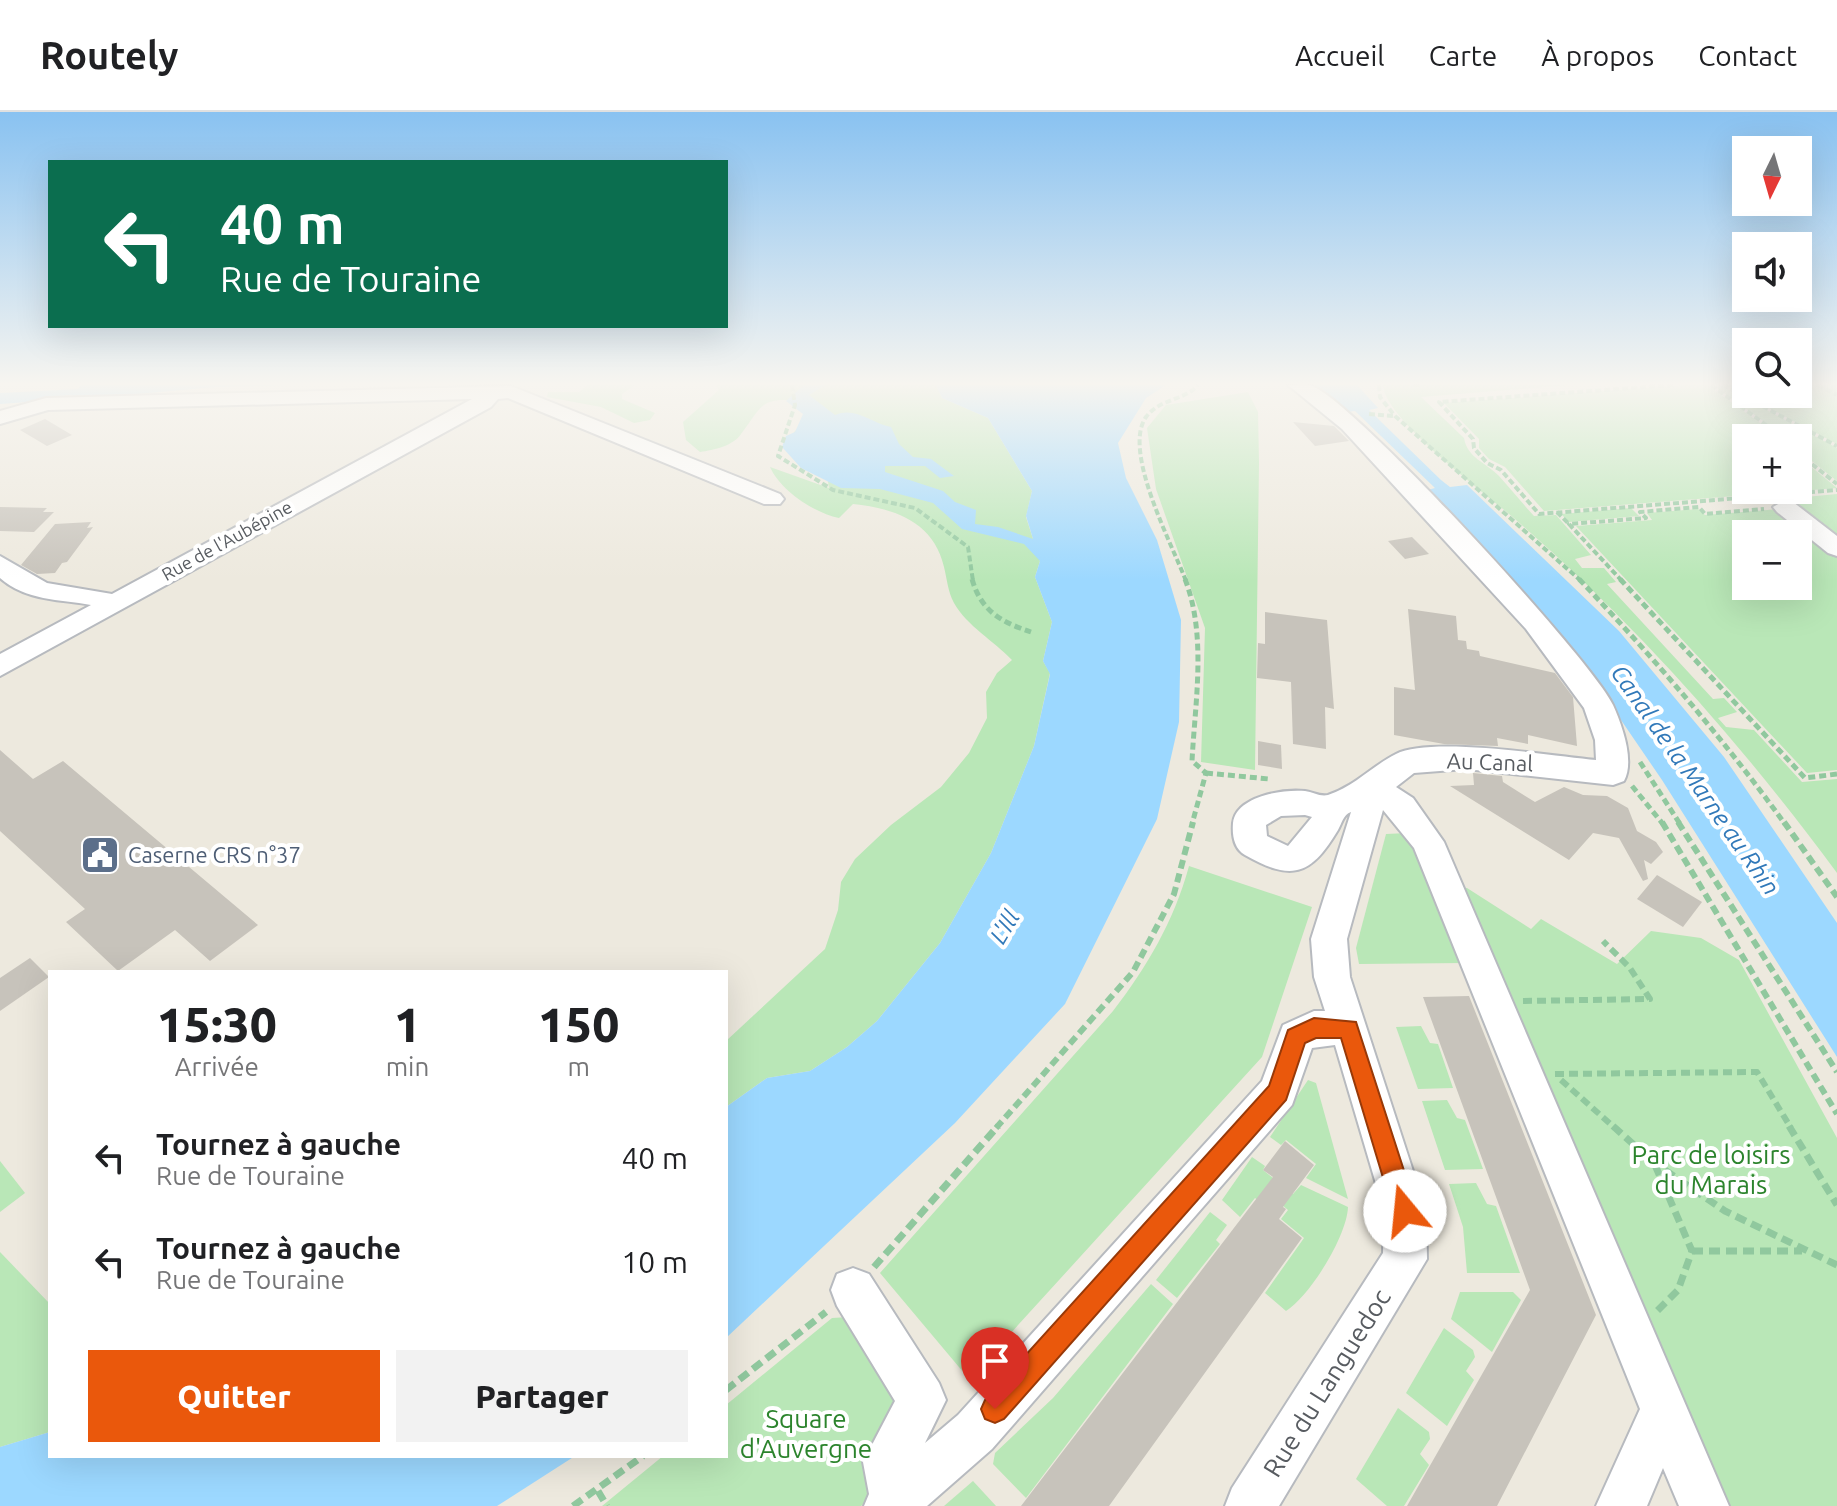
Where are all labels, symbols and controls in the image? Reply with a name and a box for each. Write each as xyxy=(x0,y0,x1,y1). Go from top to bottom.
text: Routely xyxy=(40,34,178,76)
text: Accueil xyxy=(1295,40,1385,71)
text: Carte xyxy=(1429,40,1497,71)
text: À propos xyxy=(1541,40,1654,71)
text: Contact xyxy=(1698,40,1797,71)
north arrow xyxy=(1732,136,1812,216)
map controls xyxy=(1732,136,1812,600)
icon: left xyxy=(88,192,192,296)
text: 40 m xyxy=(220,192,345,255)
button: sound xyxy=(1732,232,1812,312)
text: Rue de Touraine xyxy=(220,258,481,299)
button: search xyxy=(1732,328,1812,408)
button: + xyxy=(1732,424,1812,504)
street label: Rue de l'Aubépine xyxy=(158,496,295,584)
button: − xyxy=(1732,520,1812,600)
water label: Canal de la Marne au Rhin xyxy=(1606,660,1785,900)
street label: Au Canal xyxy=(1446,748,1534,776)
public building icon: Caserne CRS n°37 xyxy=(79,834,121,876)
place label: Caserne CRS n°37 xyxy=(128,842,301,867)
water label: L'Ill xyxy=(984,905,1025,948)
text: 15:30 xyxy=(157,997,277,1051)
text: 1 xyxy=(394,997,421,1051)
text: 150 xyxy=(538,997,619,1051)
text: Arrivée xyxy=(175,1052,259,1081)
text: min xyxy=(386,1052,429,1081)
text: m xyxy=(567,1052,590,1081)
text: Tournez à gauche xyxy=(156,1127,401,1161)
icon: left xyxy=(88,1136,132,1180)
park label: Parc de loisirs du Marais xyxy=(1631,1140,1791,1199)
text: 40 m xyxy=(621,1141,688,1175)
text: Rue de Touraine xyxy=(156,1161,345,1190)
position arrow xyxy=(1363,1169,1447,1253)
text: Tournez à gauche xyxy=(156,1231,401,1265)
icon: left xyxy=(88,1240,132,1284)
text: 10 m xyxy=(621,1245,688,1279)
text: Rue de Touraine xyxy=(156,1265,345,1294)
street label: Rue du Languedoc xyxy=(1257,1284,1396,1482)
pin xyxy=(961,1327,1029,1409)
icon: arrive xyxy=(973,1339,1017,1383)
button: Quitter xyxy=(88,1350,380,1442)
button: Partager xyxy=(396,1350,688,1442)
park label: Square d'Auvergne xyxy=(740,1404,872,1463)

